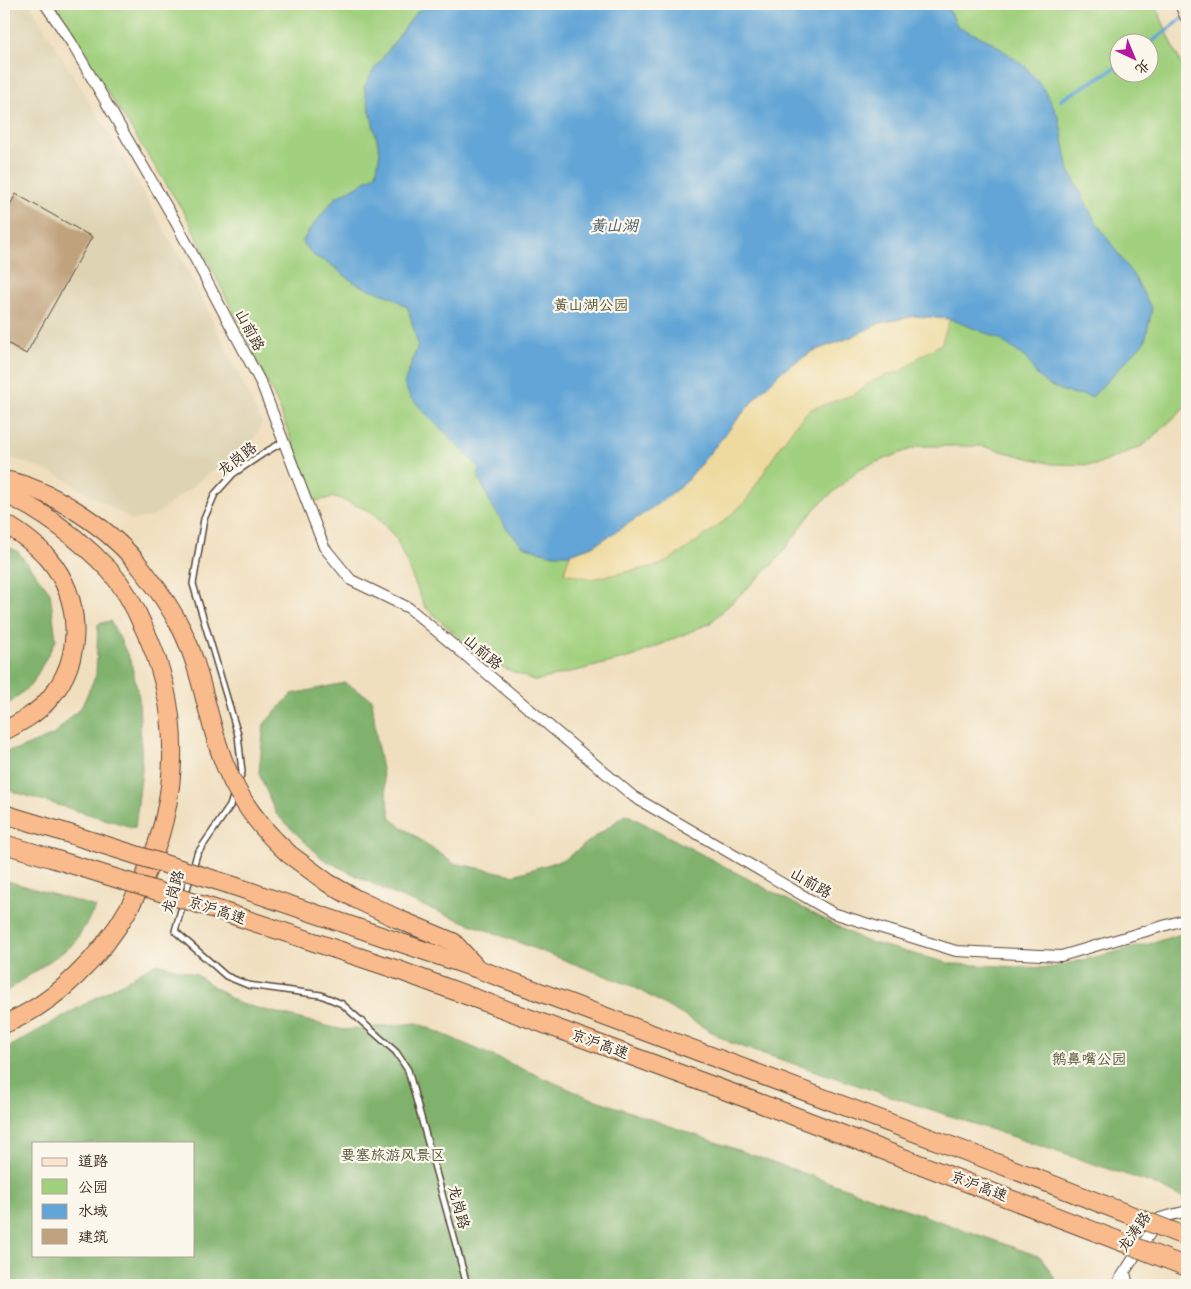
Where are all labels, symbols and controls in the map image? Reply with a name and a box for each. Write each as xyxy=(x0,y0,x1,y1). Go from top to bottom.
north arrow xyxy=(1108,32,1158,82)
text: 北 xyxy=(1132,56,1154,79)
water label: 黄山湖 xyxy=(590,215,640,236)
park label: 黄山湖公园 xyxy=(553,295,629,315)
street label: 山前路 xyxy=(231,305,269,355)
street label: 龙岗路 xyxy=(213,437,261,481)
street label: 山前路 xyxy=(459,630,507,674)
street label: 山前路 xyxy=(787,863,835,903)
street label: 龙岗路 xyxy=(157,868,189,916)
street label: 京沪高速 xyxy=(185,891,249,929)
street label: 京沪高速 xyxy=(568,1024,632,1064)
park label: 鹅鼻嘴公园 xyxy=(1051,1049,1127,1069)
legend xyxy=(32,1142,195,1256)
park label: 要塞旅游风景区 xyxy=(340,1145,446,1165)
text: 道路 xyxy=(78,1151,108,1171)
street label: 京沪高速 xyxy=(947,1166,1011,1206)
text: 公园 xyxy=(78,1177,108,1197)
street label: 龙岗路 xyxy=(444,1183,474,1231)
text: 水域 xyxy=(78,1201,108,1221)
street label: 龙涛路 xyxy=(1113,1208,1155,1256)
text: 建筑 xyxy=(78,1227,108,1247)

